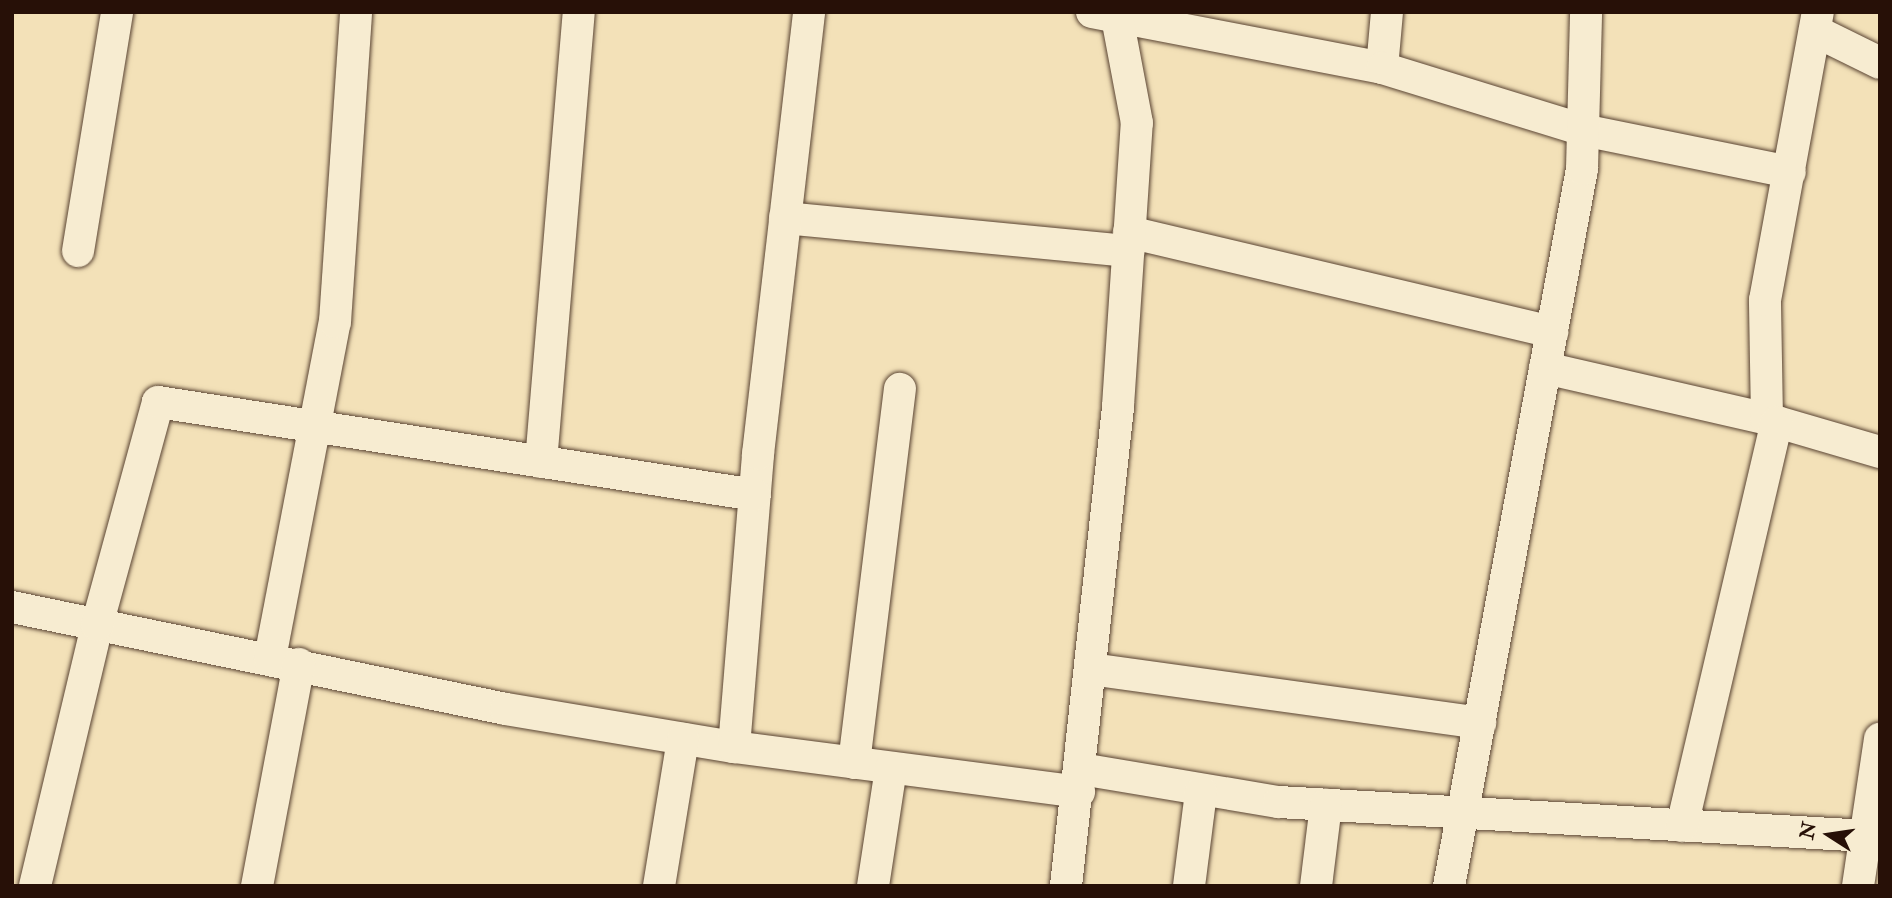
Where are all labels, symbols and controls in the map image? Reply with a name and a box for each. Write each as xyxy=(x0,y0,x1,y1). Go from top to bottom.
north arrow xyxy=(1794,800,1864,870)
text: N xyxy=(1795,820,1822,841)

